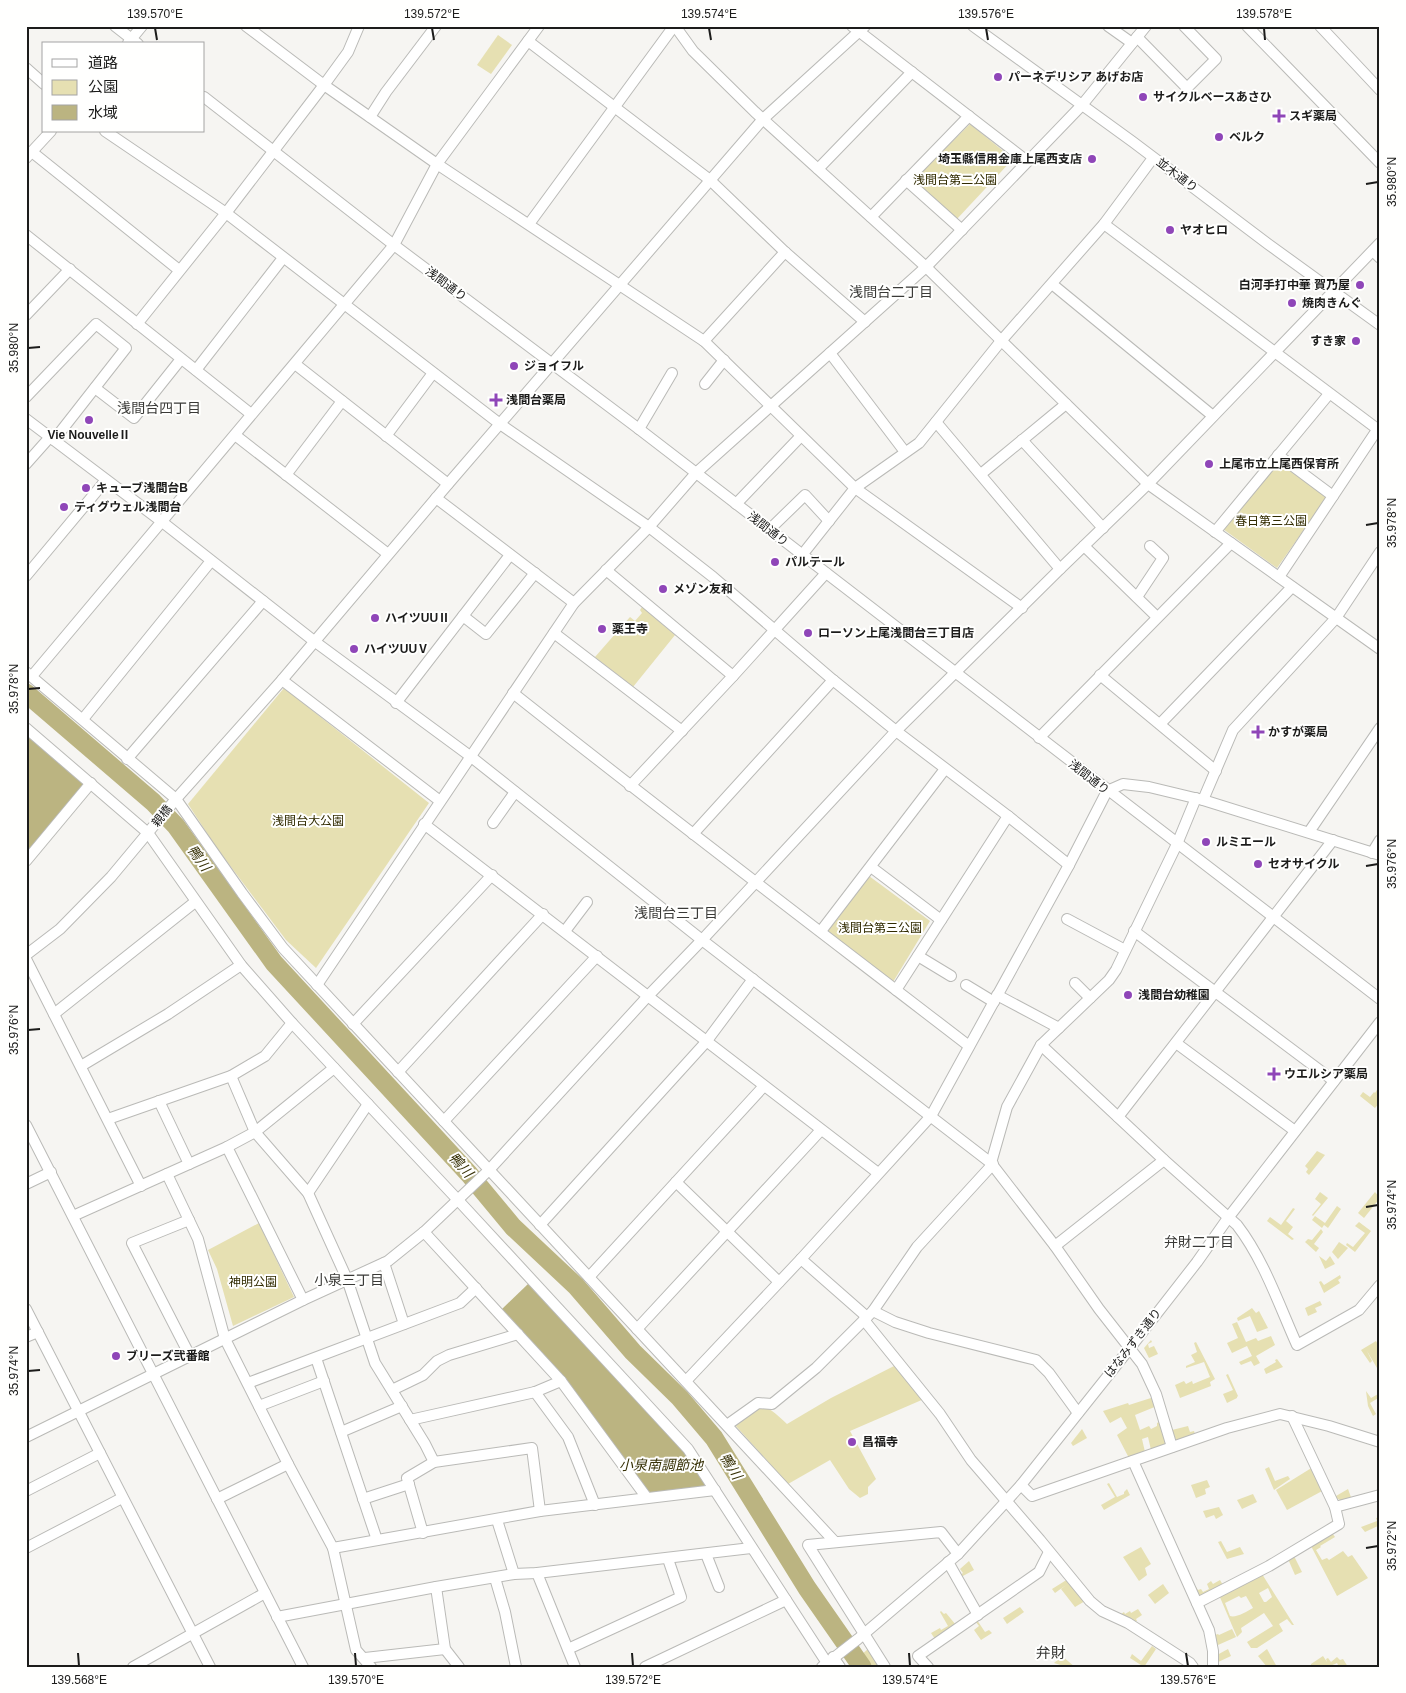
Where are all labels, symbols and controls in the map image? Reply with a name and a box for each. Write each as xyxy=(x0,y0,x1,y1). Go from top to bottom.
text: 139.570°E xyxy=(127,7,183,21)
text: 139.572°E xyxy=(404,7,460,21)
text: 139.574°E xyxy=(681,7,737,21)
text: 139.576°E xyxy=(958,7,1014,21)
text: 139.578°E xyxy=(1236,7,1292,21)
legend xyxy=(42,42,205,132)
text: 道路 xyxy=(88,54,118,71)
place label: パーネデリシア あげお店 xyxy=(1008,70,1143,84)
marker: パーネデリシア あげお店 xyxy=(992,71,1004,83)
text: 公園 xyxy=(88,78,118,95)
place label: サイクルベースあさひ xyxy=(1153,90,1272,104)
marker: サイクルベースあさひ xyxy=(1137,91,1149,103)
text: 水域 xyxy=(88,104,118,121)
place label: スギ薬局 xyxy=(1289,109,1337,123)
marker: スギ薬局 xyxy=(1273,110,1285,122)
place label: ベルク xyxy=(1229,130,1265,144)
marker: ベルク xyxy=(1213,131,1225,143)
place label: 埼玉縣信用金庫上尾西支店 xyxy=(938,152,1082,166)
marker: 埼玉縣信用金庫上尾西支店 xyxy=(1086,153,1098,165)
street label: 並木通り xyxy=(1154,155,1200,195)
text: 35.980°N xyxy=(1385,157,1399,207)
park label: 浅間台第二公園 xyxy=(913,173,997,187)
place label: ヤオヒロ xyxy=(1180,223,1228,237)
marker: ヤオヒロ xyxy=(1164,224,1176,236)
street label: 浅間通り xyxy=(423,264,469,304)
place label: 白河手打中華 賀乃屋 xyxy=(1239,278,1350,292)
marker: 白河手打中華 賀乃屋 xyxy=(1354,279,1366,291)
district label: 浅間台二丁目 xyxy=(849,284,933,300)
place label: 焼肉きんぐ xyxy=(1302,296,1362,310)
marker: 焼肉きんぐ xyxy=(1286,297,1298,309)
text: 35.980°N xyxy=(7,323,21,373)
place label: すき家 xyxy=(1310,334,1346,348)
marker: すき家 xyxy=(1350,335,1362,347)
place label: ジョイフル xyxy=(524,359,584,373)
marker: ジョイフル xyxy=(508,360,520,372)
place label: 浅間台薬局 xyxy=(506,393,566,407)
marker: 浅間台薬局 xyxy=(490,394,502,406)
district label: 浅間台四丁目 xyxy=(117,400,201,416)
marker: Vie NouvelleⅡ xyxy=(83,414,95,426)
place label: Vie NouvelleⅡ xyxy=(47,428,131,442)
place label: 上尾市立上尾西保育所 xyxy=(1219,457,1339,471)
marker: 上尾市立上尾西保育所 xyxy=(1203,458,1215,470)
place label: キューブ浅間台B xyxy=(96,481,188,495)
marker: キューブ浅間台B xyxy=(80,482,92,494)
text: 35.978°N xyxy=(1385,498,1399,548)
place label: ティグウェル浅間台 xyxy=(74,500,181,514)
marker: ティグウェル浅間台 xyxy=(58,501,70,513)
street label: 浅間通り xyxy=(745,509,791,549)
park label: 春日第三公園 xyxy=(1235,514,1307,528)
place label: パルテール xyxy=(785,555,845,569)
marker: パルテール xyxy=(769,556,781,568)
place label: メゾン友和 xyxy=(673,582,733,596)
marker: メゾン友和 xyxy=(657,583,669,595)
place label: ハイツUUⅡ xyxy=(385,611,450,625)
marker: ハイツUUⅡ xyxy=(369,612,381,624)
place label: 薬王寺 xyxy=(612,622,648,636)
marker: 薬王寺 xyxy=(596,623,608,635)
place label: ローソン上尾浅間台三丁目店 xyxy=(818,626,974,640)
marker: ローソン上尾浅間台三丁目店 xyxy=(802,627,814,639)
place label: ハイツUUⅤ xyxy=(364,642,429,656)
marker: ハイツUUⅤ xyxy=(348,643,360,655)
text: 35.978°N xyxy=(7,664,21,714)
place label: かすが薬局 xyxy=(1268,725,1328,739)
marker: かすが薬局 xyxy=(1252,726,1264,738)
street label: 浅間通り xyxy=(1066,757,1112,797)
street label: 親橋 xyxy=(149,802,175,830)
park label: 浅間台大公園 xyxy=(272,814,344,828)
place label: ルミエール xyxy=(1216,835,1276,849)
marker: ルミエール xyxy=(1200,836,1212,848)
text: 35.976°N xyxy=(1385,839,1399,889)
water label: 鴨川 xyxy=(184,842,215,876)
place label: セオサイクル xyxy=(1268,857,1339,871)
marker: セオサイクル xyxy=(1252,858,1264,870)
district label: 浅間台三丁目 xyxy=(634,905,718,921)
park label: 浅間台第三公園 xyxy=(838,921,922,935)
place label: 浅間台幼稚園 xyxy=(1138,988,1210,1002)
marker: 浅間台幼稚園 xyxy=(1122,989,1134,1001)
text: 35.976°N xyxy=(7,1005,21,1055)
place label: ウエルシア薬局 xyxy=(1284,1067,1368,1081)
marker: ウエルシア薬局 xyxy=(1268,1068,1280,1080)
water label: 鴨川 xyxy=(446,1149,478,1182)
text: 35.974°N xyxy=(1385,1180,1399,1230)
district label: 弁財二丁目 xyxy=(1164,1234,1234,1250)
district label: 小泉三丁目 xyxy=(314,1272,384,1288)
park label: 神明公園 xyxy=(229,1275,277,1289)
street label: はなみずき通り xyxy=(1102,1306,1164,1380)
text: 35.974°N xyxy=(7,1346,21,1396)
place label: ブリーズ弐番館 xyxy=(126,1349,209,1363)
marker: ブリーズ弐番館 xyxy=(110,1350,122,1362)
place label: 昌福寺 xyxy=(862,1435,898,1449)
marker: 昌福寺 xyxy=(846,1436,858,1448)
water label: 鴨川 xyxy=(717,1450,746,1484)
water label: 小泉南調節池 xyxy=(619,1457,705,1473)
text: 35.972°N xyxy=(1385,1521,1399,1571)
district label: 弁財 xyxy=(1036,1644,1066,1661)
text: 139.568°E xyxy=(51,1673,107,1687)
text: 139.570°E xyxy=(328,1673,384,1687)
text: 139.572°E xyxy=(605,1673,661,1687)
text: 139.574°E xyxy=(882,1673,938,1687)
text: 139.576°E xyxy=(1160,1673,1216,1687)

